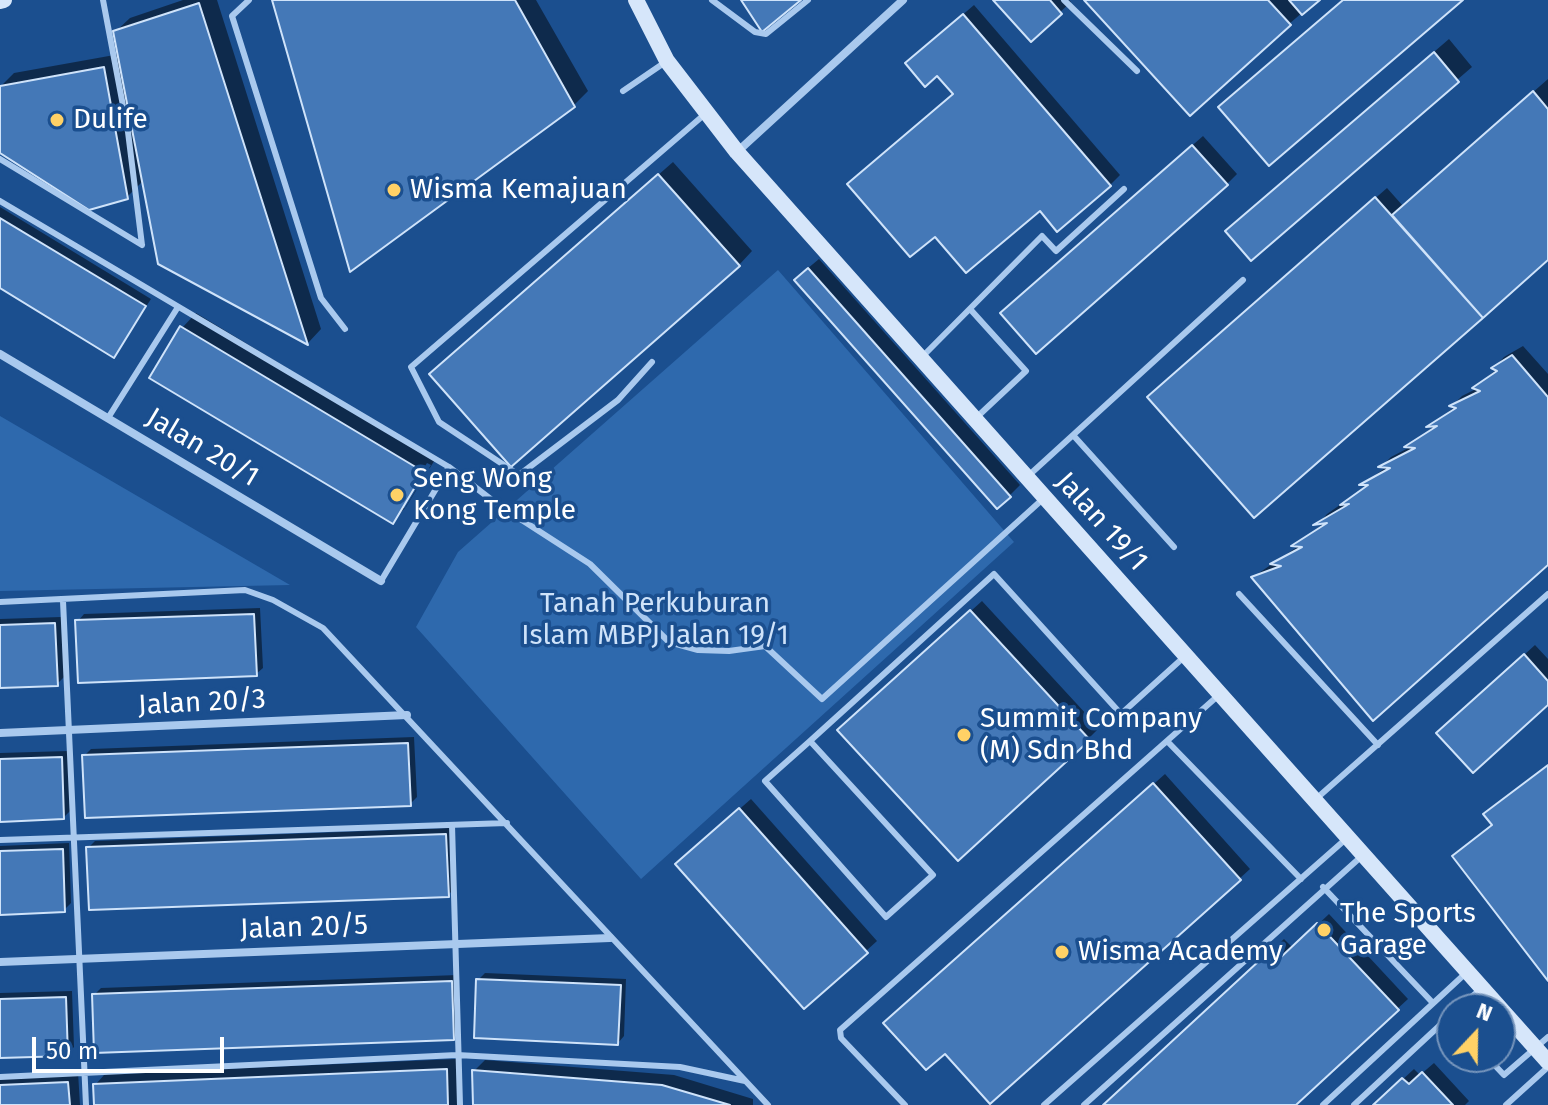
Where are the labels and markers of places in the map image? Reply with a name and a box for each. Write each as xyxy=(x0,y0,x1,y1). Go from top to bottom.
place label: Dulife xyxy=(73,103,148,137)
marker: Dulife xyxy=(48,111,66,129)
place label: Wisma Kemajuan xyxy=(410,173,627,207)
marker: Wisma Kemajuan xyxy=(385,181,403,199)
place label: Seng Wong Kong Temple xyxy=(413,462,576,528)
marker: Seng Wong Kong Temple xyxy=(388,486,406,504)
place label: Summit Company (M) Sdn Bhd xyxy=(980,702,1202,768)
marker: Summit Company (M) Sdn Bhd xyxy=(955,726,973,744)
place label: The Sports Garage xyxy=(1340,897,1476,963)
marker: The Sports Garage xyxy=(1315,921,1333,939)
place label: Wisma Academy xyxy=(1078,935,1283,969)
marker: Wisma Academy xyxy=(1053,943,1071,961)

